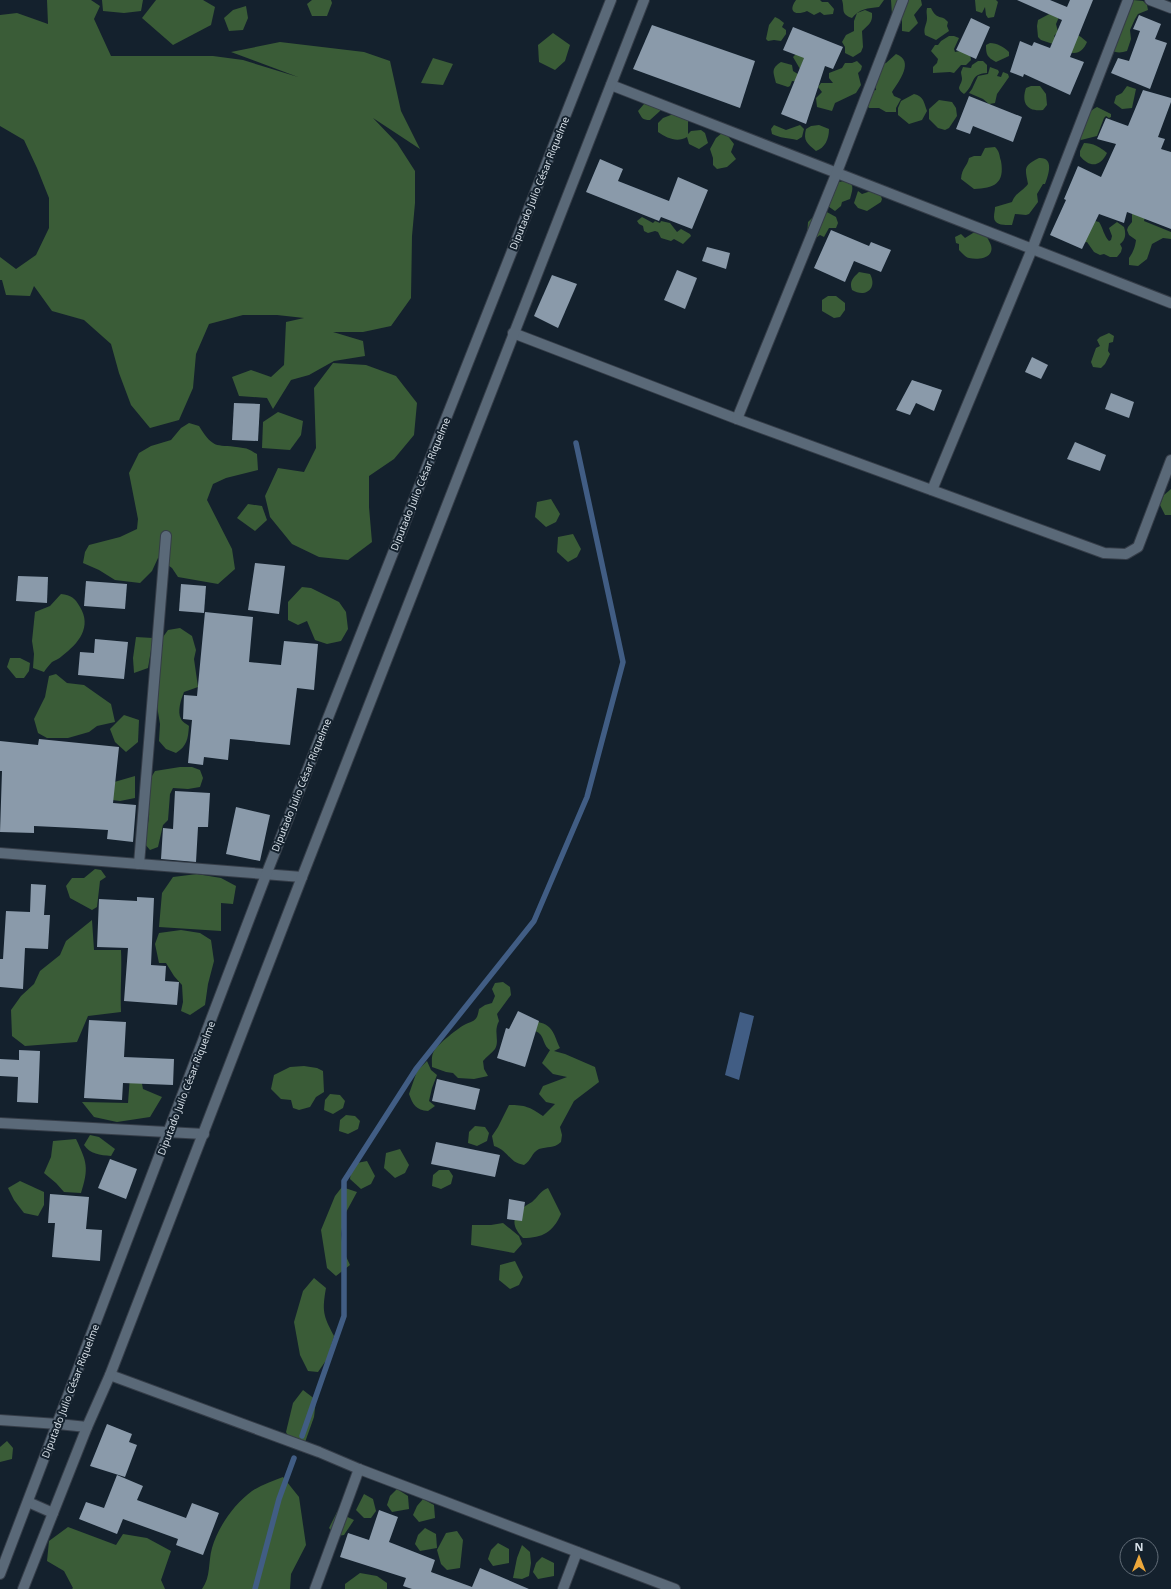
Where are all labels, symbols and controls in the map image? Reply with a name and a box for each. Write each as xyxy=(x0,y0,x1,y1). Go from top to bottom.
street label: Diputado Julio César Riquelme xyxy=(506,114,572,252)
street label: Diputado Julio César Riquelme xyxy=(387,415,453,553)
street label: Diputado Julio César Riquelme xyxy=(268,716,334,854)
street label: Diputado Julio César Riquelme xyxy=(154,1019,218,1157)
street label: Diputado Julio César Riquelme xyxy=(38,1322,102,1460)
north arrow xyxy=(1119,1537,1159,1577)
text: N xyxy=(1135,1539,1143,1554)

